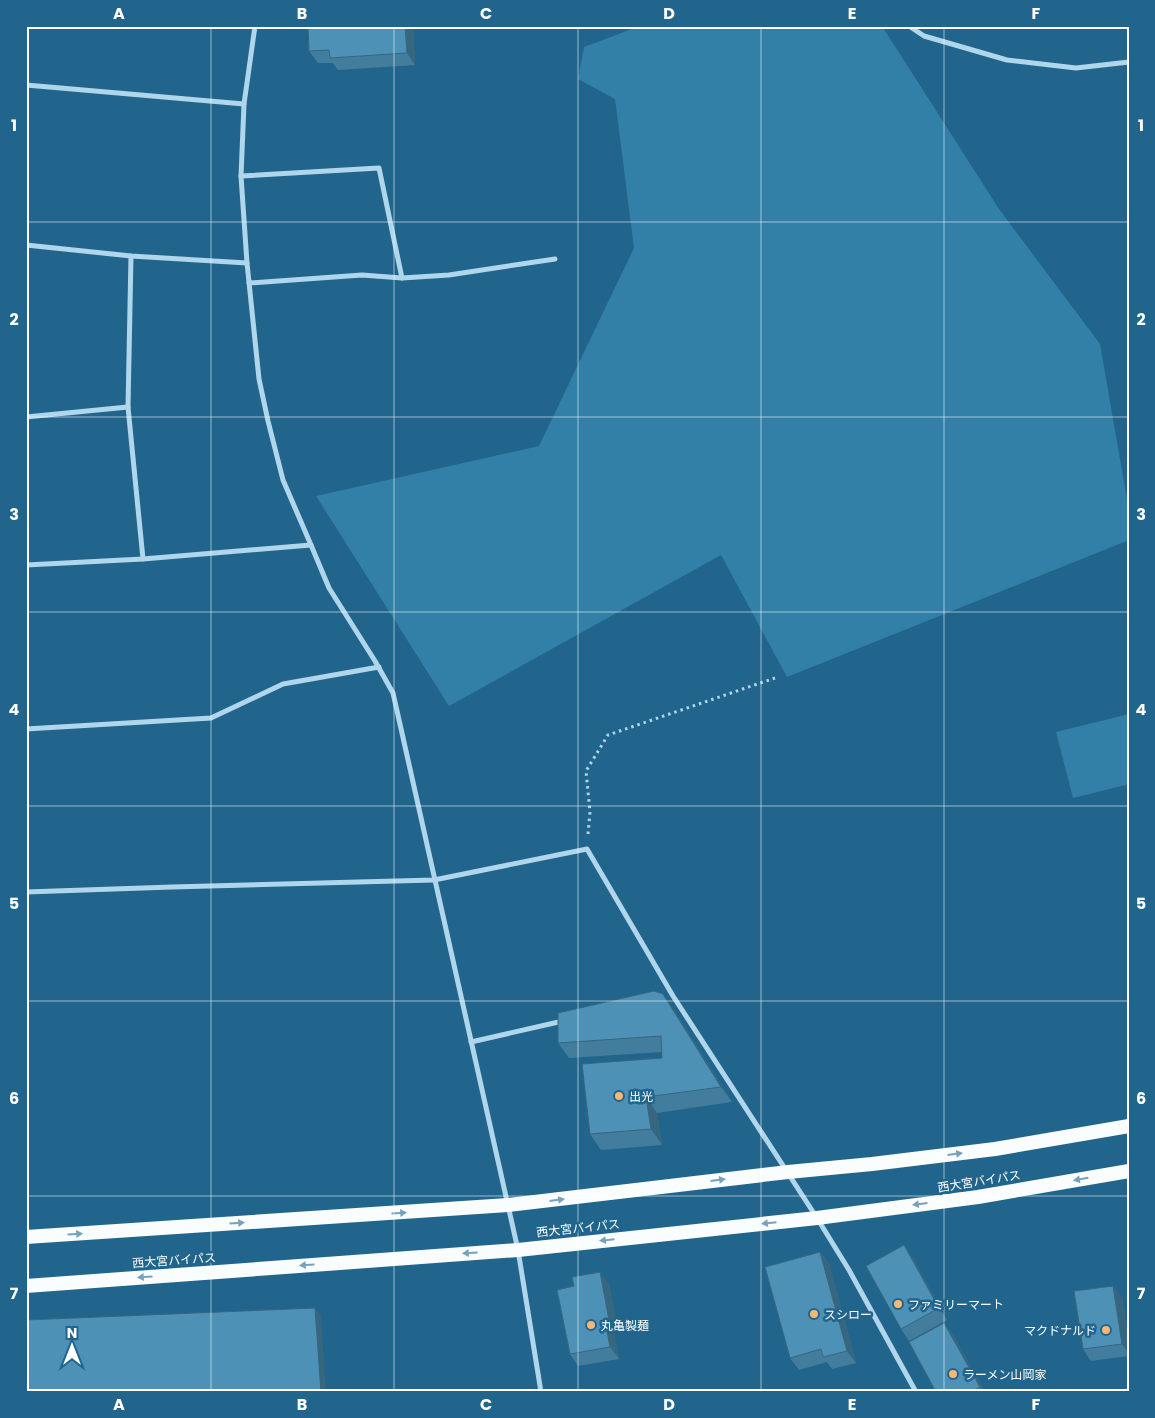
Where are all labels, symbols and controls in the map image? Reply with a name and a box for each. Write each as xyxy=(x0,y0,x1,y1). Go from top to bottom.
text: A xyxy=(113,2,125,25)
text: B xyxy=(297,2,307,25)
text: C xyxy=(480,2,492,25)
text: D xyxy=(663,2,675,25)
text: E xyxy=(848,2,856,25)
text: F xyxy=(1032,2,1041,25)
text: 1 xyxy=(11,114,17,137)
text: 1 xyxy=(1138,114,1144,137)
text: 2 xyxy=(9,308,19,331)
text: 2 xyxy=(1136,308,1146,331)
text: 3 xyxy=(9,503,19,526)
text: 3 xyxy=(1136,503,1146,526)
text: 4 xyxy=(9,698,20,721)
text: 4 xyxy=(1136,698,1147,721)
text: 5 xyxy=(9,892,19,915)
text: 5 xyxy=(1136,892,1146,915)
text: 6 xyxy=(9,1087,19,1110)
text: 6 xyxy=(1136,1087,1146,1110)
place label: 出光 xyxy=(629,1088,653,1105)
marker: 出光 xyxy=(613,1090,625,1102)
one-way arrow xyxy=(948,1150,964,1158)
street label: 西大宮バイパス xyxy=(936,1166,1022,1196)
one-way arrow xyxy=(710,1176,726,1184)
one-way arrow xyxy=(1072,1176,1088,1184)
one-way arrow xyxy=(549,1196,565,1204)
one-way arrow xyxy=(912,1201,928,1209)
one-way arrow xyxy=(391,1208,407,1216)
street label: 西大宮バイパス xyxy=(535,1215,621,1241)
one-way arrow xyxy=(229,1219,245,1227)
one-way arrow xyxy=(761,1219,777,1227)
one-way arrow xyxy=(67,1230,83,1238)
one-way arrow xyxy=(599,1236,615,1244)
street label: 西大宮バイパス xyxy=(132,1249,216,1271)
one-way arrow xyxy=(461,1250,477,1258)
one-way arrow xyxy=(299,1262,315,1270)
one-way arrow xyxy=(137,1273,153,1281)
text: 7 xyxy=(10,1282,19,1305)
text: 7 xyxy=(1137,1282,1146,1305)
place label: ファミリーマート xyxy=(908,1296,1004,1313)
marker: ファミリーマート xyxy=(892,1298,904,1310)
place label: スシロー xyxy=(824,1306,872,1323)
marker: スシロー xyxy=(808,1308,820,1320)
place label: 丸亀製麺 xyxy=(601,1317,649,1334)
marker: 丸亀製麺 xyxy=(585,1319,597,1331)
north arrow xyxy=(48,1320,98,1370)
place label: マクドナルド xyxy=(1024,1322,1096,1339)
text: N xyxy=(67,1323,77,1343)
marker: マクドナルド xyxy=(1100,1324,1112,1336)
place label: ラーメン山岡家 xyxy=(963,1366,1047,1383)
marker: ラーメン山岡家 xyxy=(947,1368,959,1380)
text: A xyxy=(113,1393,125,1416)
text: B xyxy=(297,1393,307,1416)
text: C xyxy=(480,1393,492,1416)
text: D xyxy=(663,1393,675,1416)
text: E xyxy=(848,1393,856,1416)
text: F xyxy=(1032,1393,1041,1416)

